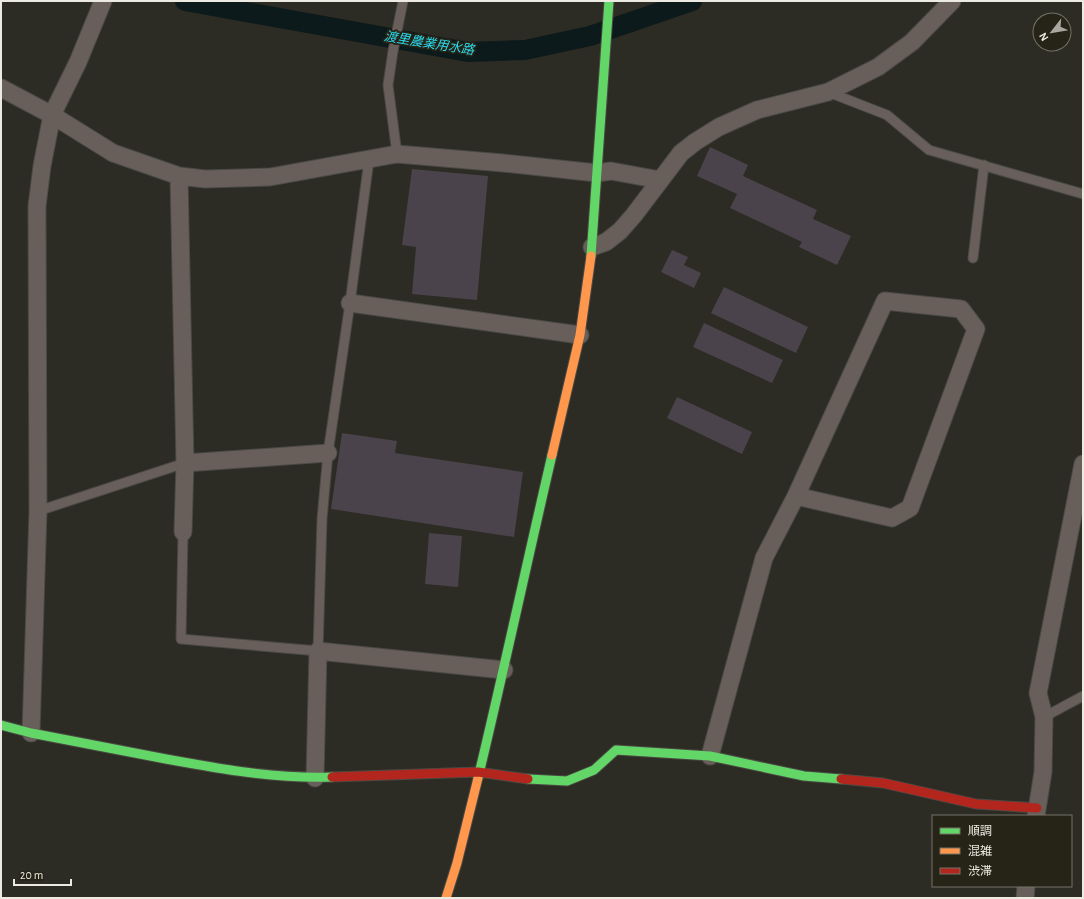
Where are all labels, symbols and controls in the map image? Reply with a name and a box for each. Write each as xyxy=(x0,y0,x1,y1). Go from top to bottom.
north arrow xyxy=(1032,12,1072,52)
water label: 渡里農業用水路 xyxy=(383,29,476,58)
text: N xyxy=(1037,31,1051,43)
legend xyxy=(932,815,1072,887)
text: 順調 xyxy=(968,825,992,837)
text: 混雑 xyxy=(968,844,992,857)
scale bar xyxy=(14,861,71,887)
text: 渋滞 xyxy=(968,865,992,877)
text: 20 m xyxy=(20,869,43,881)

